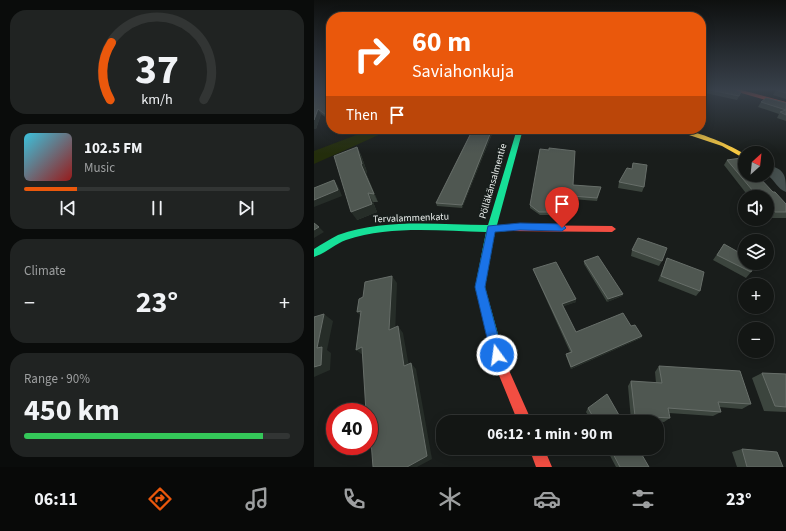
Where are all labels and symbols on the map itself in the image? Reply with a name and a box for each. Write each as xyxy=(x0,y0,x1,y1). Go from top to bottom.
street label: Pölläkänsalmentie xyxy=(476,142,510,220)
north arrow xyxy=(738,146,774,182)
pin xyxy=(545,187,579,228)
street label: Tervalammenkatu xyxy=(373,210,449,226)
position arrow xyxy=(476,334,518,376)
speed limit sign: 40 xyxy=(326,403,378,455)

